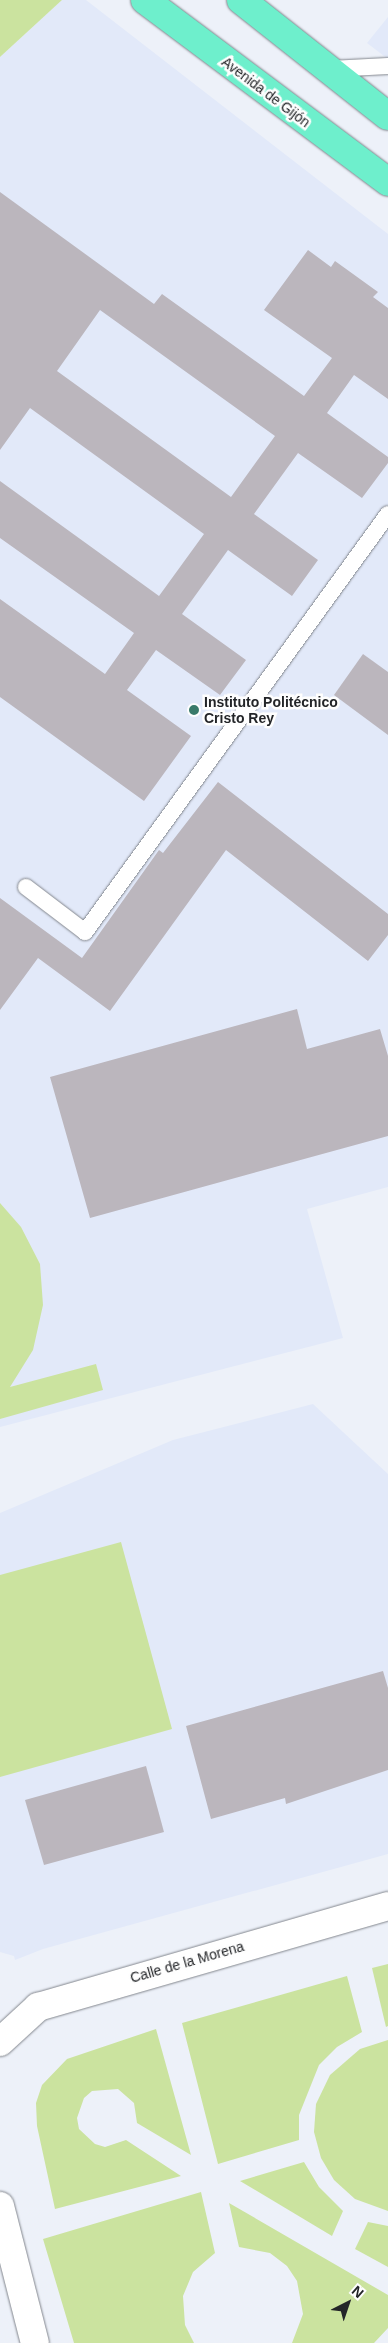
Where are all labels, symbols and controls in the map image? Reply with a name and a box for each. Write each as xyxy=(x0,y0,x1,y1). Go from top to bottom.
street label: Avenida de Gijón xyxy=(218,53,314,131)
place label: Instituto Politécnico Cristo Rey xyxy=(204,694,338,726)
marker: Instituto Politécnico Cristo Rey xyxy=(188,704,200,716)
street label: Calle de la Morena xyxy=(128,1938,246,1986)
north arrow xyxy=(323,2278,373,2328)
text: N xyxy=(349,2282,367,2301)

